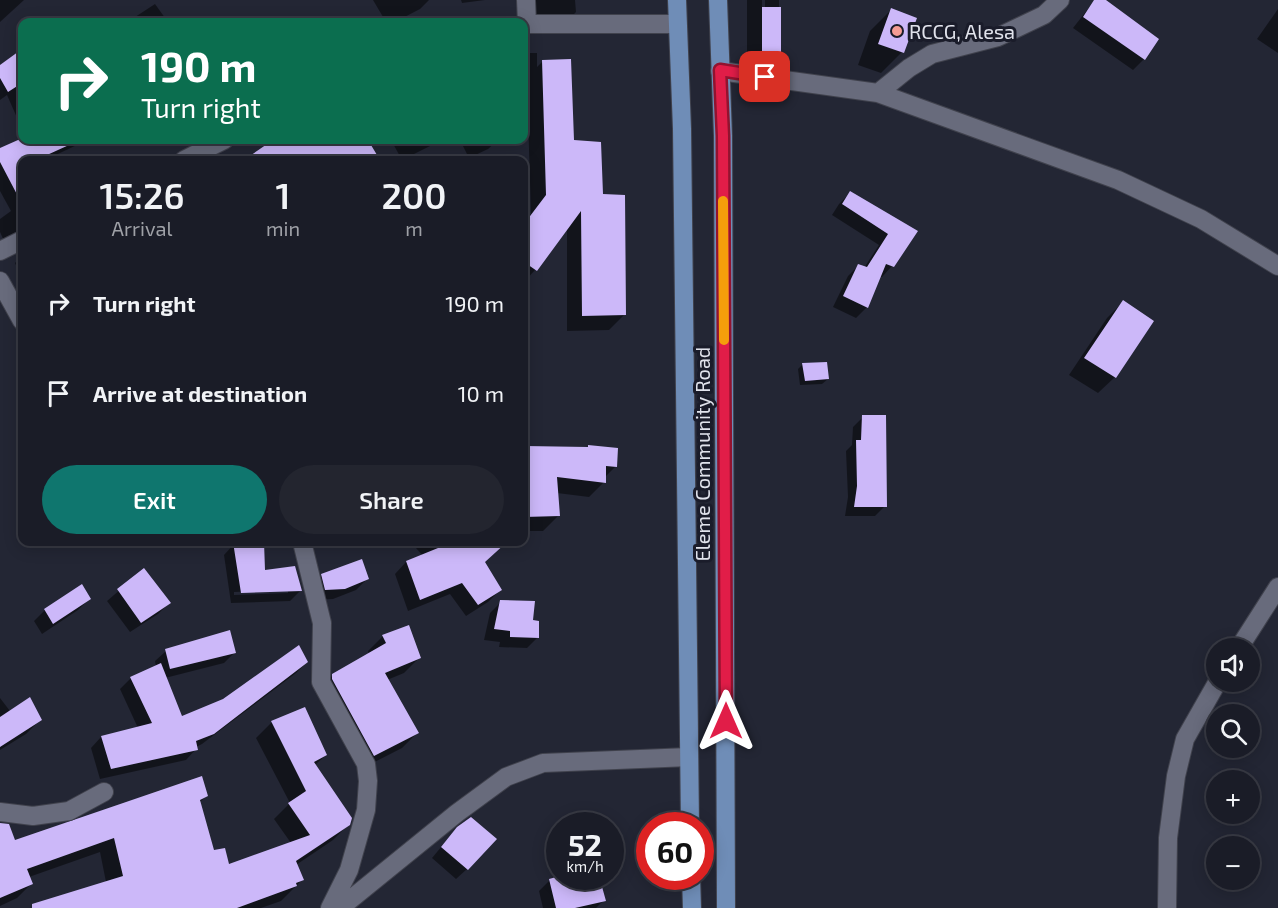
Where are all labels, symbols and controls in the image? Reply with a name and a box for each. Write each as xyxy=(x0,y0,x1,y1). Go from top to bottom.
place label: RCCG, Alesa xyxy=(909,19,1015,43)
marker: RCCG, Alesa xyxy=(890,24,904,38)
text: 190 m xyxy=(141,40,257,90)
icon: right xyxy=(42,42,120,120)
pin xyxy=(739,51,790,102)
icon: arrive xyxy=(748,60,781,93)
text: Turn right xyxy=(141,91,261,123)
text: 15:26 xyxy=(99,173,185,216)
text: 1 xyxy=(275,173,291,216)
text: 200 xyxy=(381,173,447,216)
text: Arrival xyxy=(112,216,172,240)
text: min xyxy=(266,216,300,240)
text: m xyxy=(405,216,423,240)
icon: right xyxy=(42,287,75,320)
text: Turn right xyxy=(93,290,195,316)
text: 190 m xyxy=(445,290,504,316)
street label: Eleme Community Road xyxy=(690,347,714,561)
icon: arrive xyxy=(42,377,75,410)
text: Arrive at destination xyxy=(93,380,307,406)
text: 10 m xyxy=(458,380,504,406)
button: Exit xyxy=(42,465,267,534)
button: Share xyxy=(279,465,504,534)
map controls xyxy=(1206,638,1260,890)
button: sound xyxy=(1206,638,1260,692)
position arrow xyxy=(694,689,758,753)
button: search xyxy=(1206,704,1260,758)
button: + xyxy=(1206,770,1260,824)
speed limit sign: 60 xyxy=(636,812,714,890)
text: 52 xyxy=(568,826,602,862)
button: − xyxy=(1206,836,1260,890)
text: km/h xyxy=(566,857,604,875)

